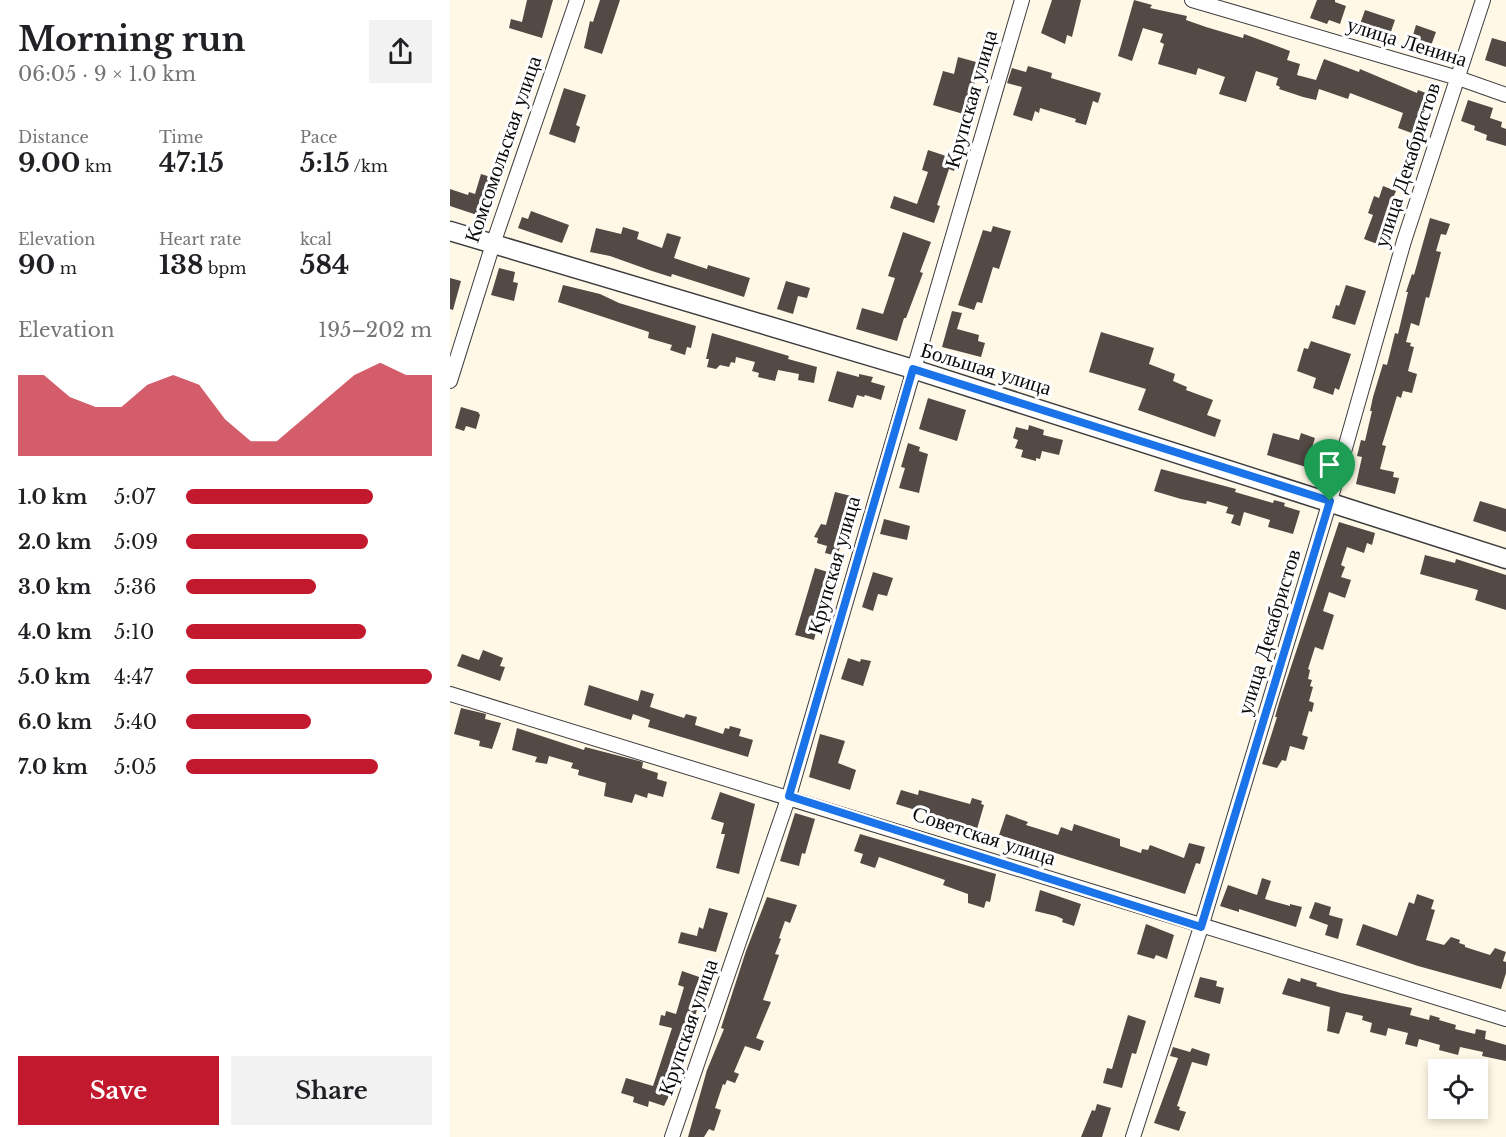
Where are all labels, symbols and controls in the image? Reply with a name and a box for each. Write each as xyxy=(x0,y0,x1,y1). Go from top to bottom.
street label: улица Ленина xyxy=(1344,11,1471,73)
text: Morning run xyxy=(18,19,246,60)
button: share xyxy=(369,20,432,83)
street label: Крупская улица xyxy=(939,27,1003,171)
street label: Комсомольская улица xyxy=(459,52,547,246)
text: 06:05 · 9 × 1.0 km xyxy=(18,62,196,86)
street label: улица Декабристов xyxy=(1368,79,1446,251)
text: Distance xyxy=(18,127,89,147)
text: Time xyxy=(159,127,203,147)
text: Pace xyxy=(300,127,337,147)
text: 9.00 xyxy=(18,147,80,179)
text: 47:15 xyxy=(159,147,224,179)
text: 5:15 xyxy=(300,147,350,179)
text: km xyxy=(80,156,112,176)
text: /km xyxy=(350,156,388,176)
text: Elevation xyxy=(18,229,95,249)
text: Heart rate xyxy=(159,229,241,249)
text: kcal xyxy=(300,229,332,249)
text: 90 xyxy=(18,249,55,281)
text: 138 xyxy=(159,249,203,281)
text: 584 xyxy=(300,249,349,281)
text: m xyxy=(55,258,77,278)
text: bpm xyxy=(203,258,247,278)
text: Elevation xyxy=(18,318,115,342)
text: 195–202 m xyxy=(318,318,432,342)
street label: Большая улица xyxy=(917,337,1055,401)
pin xyxy=(1304,439,1355,501)
icon: arrive xyxy=(1313,448,1346,481)
text: 1.0 km xyxy=(18,485,87,509)
text: 5:07 xyxy=(114,485,155,509)
street label: Крупская улица xyxy=(802,493,866,637)
text: 2.0 km xyxy=(18,530,92,554)
text: 5:09 xyxy=(114,530,158,554)
street label: улица Декабристов xyxy=(1231,546,1307,718)
text: 3.0 km xyxy=(18,575,91,599)
text: 5:36 xyxy=(114,575,156,599)
text: 4.0 km xyxy=(18,620,92,644)
text: 5:10 xyxy=(114,620,154,644)
text: 5.0 km xyxy=(18,665,91,689)
text: 4:47 xyxy=(114,665,153,689)
text: 6.0 km xyxy=(18,710,92,734)
text: 5:40 xyxy=(114,710,157,734)
text: 7.0 km xyxy=(18,755,88,779)
text: 5:05 xyxy=(114,755,157,779)
street label: Советская улица xyxy=(909,801,1060,872)
street label: Крупская улица xyxy=(653,955,724,1098)
button: Save xyxy=(18,1056,219,1125)
button: Share xyxy=(231,1056,432,1125)
map controls xyxy=(1428,1059,1488,1119)
button: locate xyxy=(1428,1059,1488,1119)

